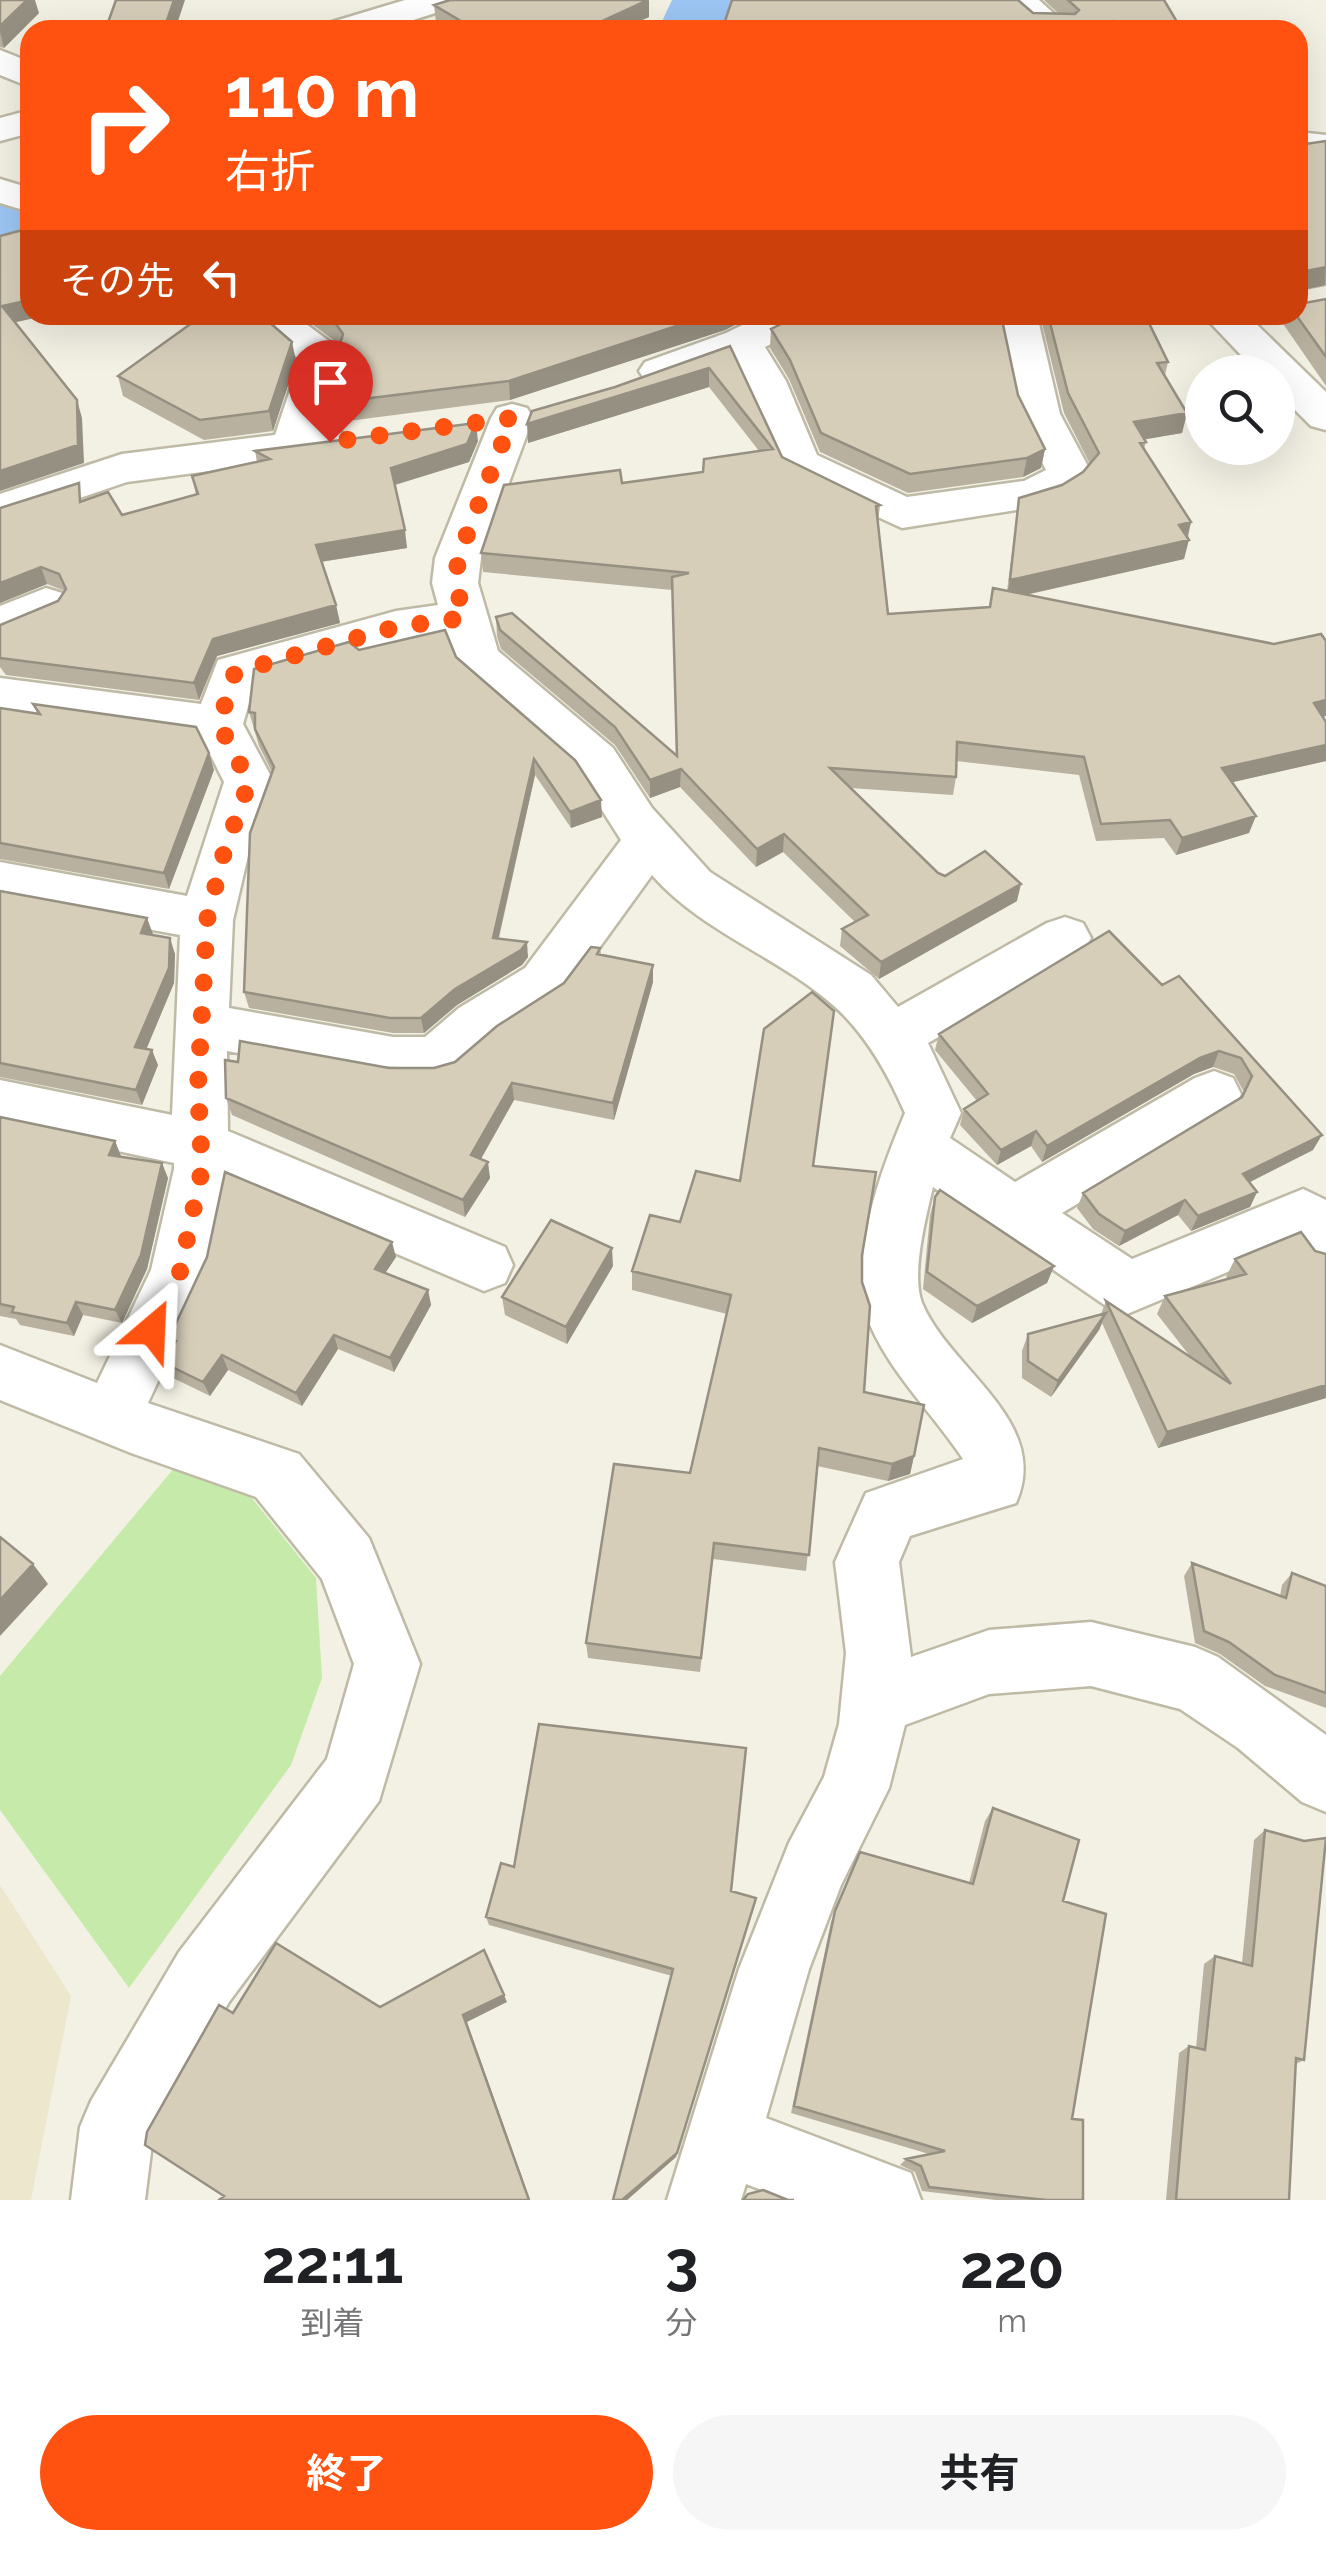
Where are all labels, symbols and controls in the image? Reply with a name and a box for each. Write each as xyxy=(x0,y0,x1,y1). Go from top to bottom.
text: 110 m xyxy=(225,51,419,133)
icon: right xyxy=(60,60,190,190)
text: 右折 xyxy=(225,145,315,198)
icon: left xyxy=(194,250,249,305)
text: その先 xyxy=(60,258,174,303)
pin xyxy=(288,340,373,443)
icon: arrive xyxy=(303,355,358,410)
map controls xyxy=(1185,355,1295,465)
button: search xyxy=(1185,355,1295,465)
position arrow xyxy=(100,1278,204,1382)
text: 22:11 xyxy=(262,2227,403,2297)
text: 3 xyxy=(665,2227,698,2297)
text: 220 xyxy=(960,2232,1064,2302)
text: m xyxy=(997,2302,1027,2339)
text: 到着 xyxy=(300,2304,364,2341)
text: 分 xyxy=(666,2304,698,2341)
button: 終了 xyxy=(40,2415,653,2530)
button: 共有 xyxy=(673,2415,1286,2530)

